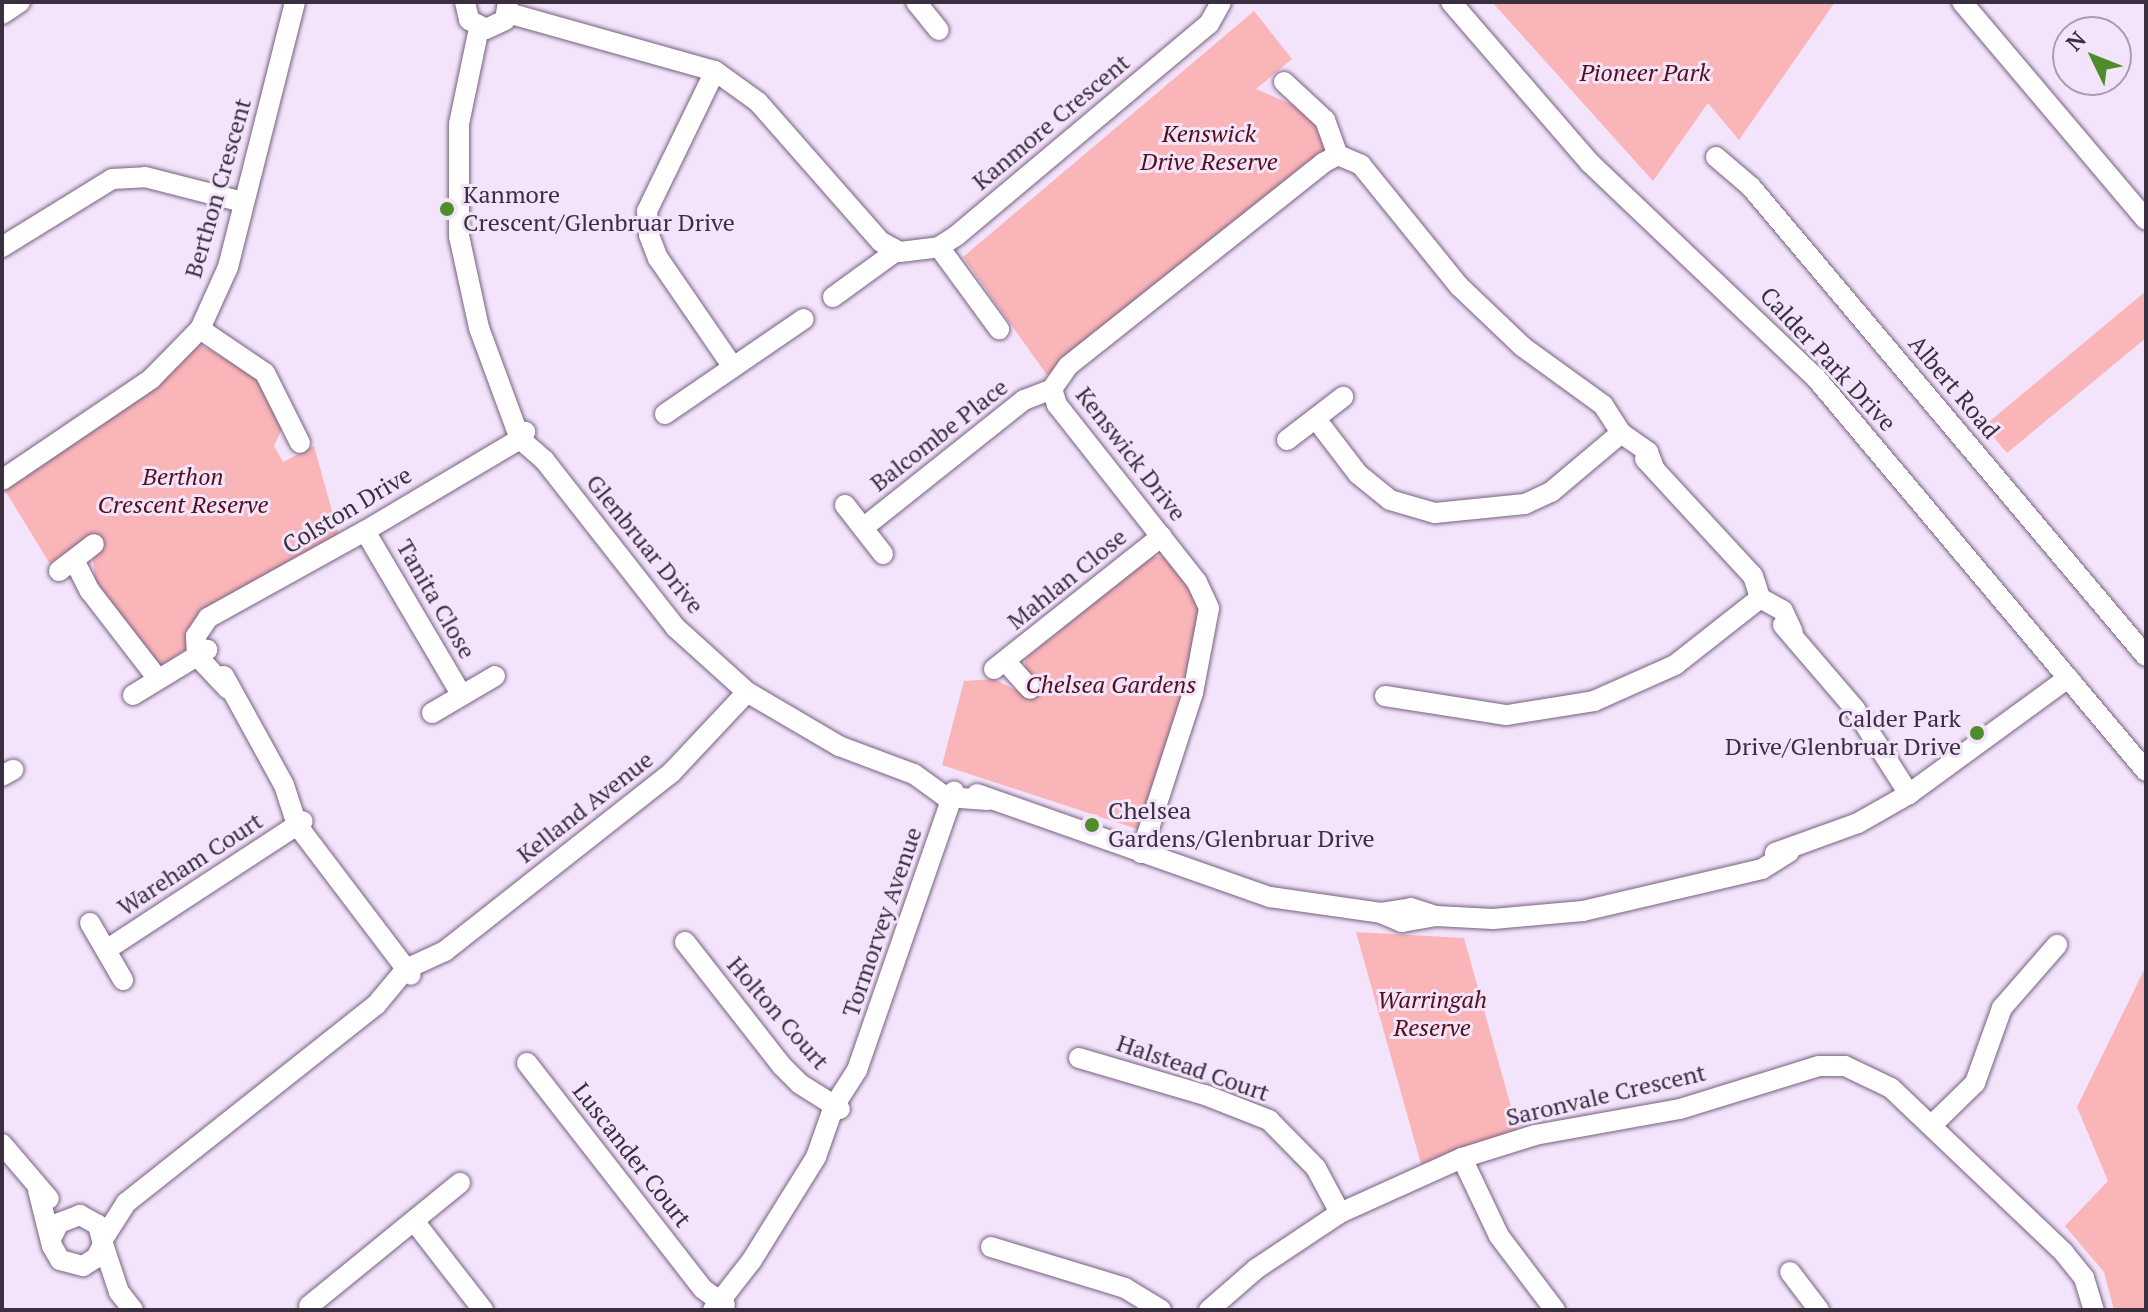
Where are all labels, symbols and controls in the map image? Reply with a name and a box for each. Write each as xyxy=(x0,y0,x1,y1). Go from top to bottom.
north arrow xyxy=(2052,16,2132,96)
text: N xyxy=(2059,25,2092,57)
street label: Kanmore Crescent xyxy=(967,48,1135,196)
park label: Pioneer Park xyxy=(1580,59,1710,87)
street label: Berthon Crescent xyxy=(179,95,257,281)
park label: Kenswick Drive Reserve xyxy=(1140,120,1278,176)
place label: Kanmore Crescent/Glenbruar Drive xyxy=(463,181,735,237)
marker: Kanmore Crescent/Glenbruar Drive xyxy=(438,200,456,218)
street label: Calder Park Drive xyxy=(1754,281,1902,437)
street label: Albert Road xyxy=(1902,329,2006,445)
street label: Balcombe Place xyxy=(865,372,1013,498)
street label: Kenswick Drive xyxy=(1070,381,1192,527)
street label: Colston Drive xyxy=(277,460,417,560)
park label: Berthon Crescent Reserve xyxy=(98,463,268,519)
street label: Glenbruar Drive xyxy=(580,469,710,619)
street label: Mahlan Close xyxy=(1002,522,1132,636)
street label: Tanita Close xyxy=(390,534,482,664)
park label: Chelsea Gardens xyxy=(1026,671,1196,699)
place label: Calder Park Drive/Glenbruar Drive xyxy=(1725,705,1961,761)
marker: Calder Park Drive/Glenbruar Drive xyxy=(1968,724,1986,742)
street label: Kelland Avenue xyxy=(511,745,659,869)
place label: Chelsea Gardens/Glenbruar Drive xyxy=(1108,797,1375,853)
street label: Wareham Court xyxy=(112,806,268,922)
marker: Chelsea Gardens/Glenbruar Drive xyxy=(1083,816,1101,834)
street label: Tormorvey Avenue xyxy=(836,823,928,1021)
street label: Holton Court xyxy=(721,951,835,1075)
park label: Warringah Reserve xyxy=(1377,986,1487,1042)
street label: Halstead Court xyxy=(1113,1028,1273,1108)
street label: Saronvale Crescent xyxy=(1503,1058,1709,1132)
street label: Luscander Court xyxy=(567,1077,697,1233)

